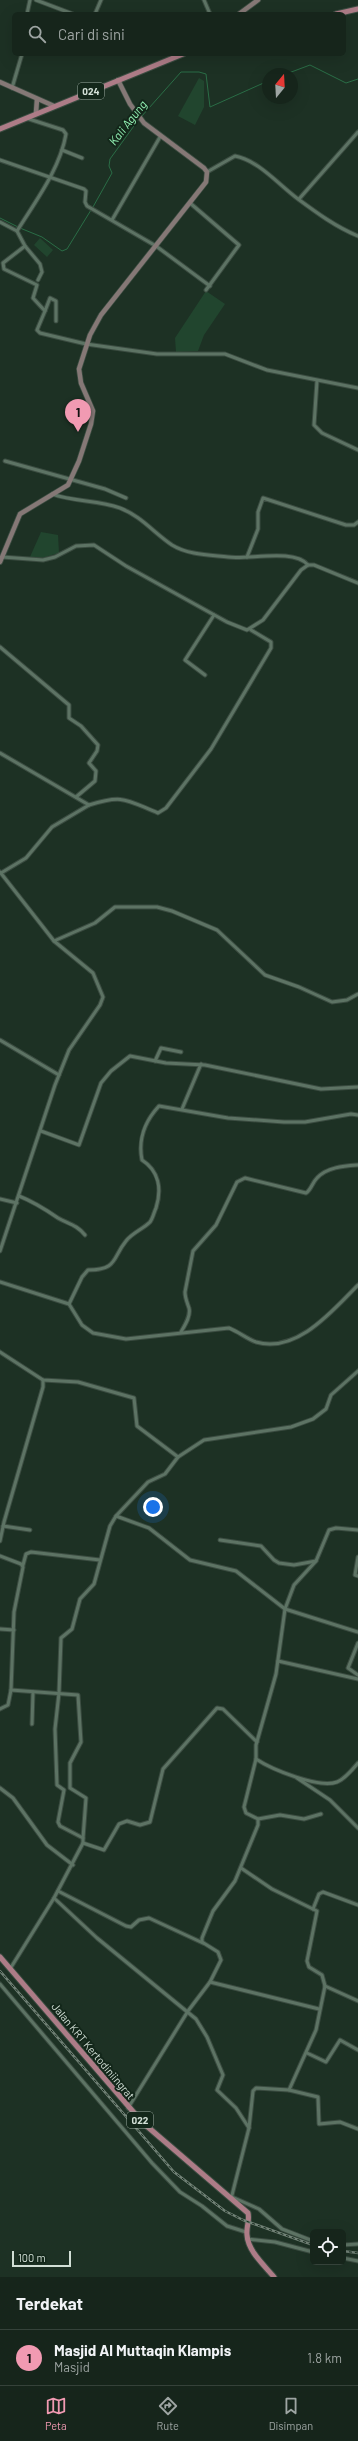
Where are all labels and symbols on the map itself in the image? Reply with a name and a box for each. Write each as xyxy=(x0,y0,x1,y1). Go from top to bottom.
north arrow xyxy=(262,68,298,104)
road number: 024 xyxy=(78,83,104,99)
water label: Kali Agung xyxy=(105,97,149,148)
pin: 1 xyxy=(65,399,91,432)
your location xyxy=(143,1497,163,1517)
street label: Jalan KRT Kertodiniingrat xyxy=(49,2000,138,2102)
road number: 022 xyxy=(127,2112,153,2128)
scale bar xyxy=(12,2249,71,2268)

